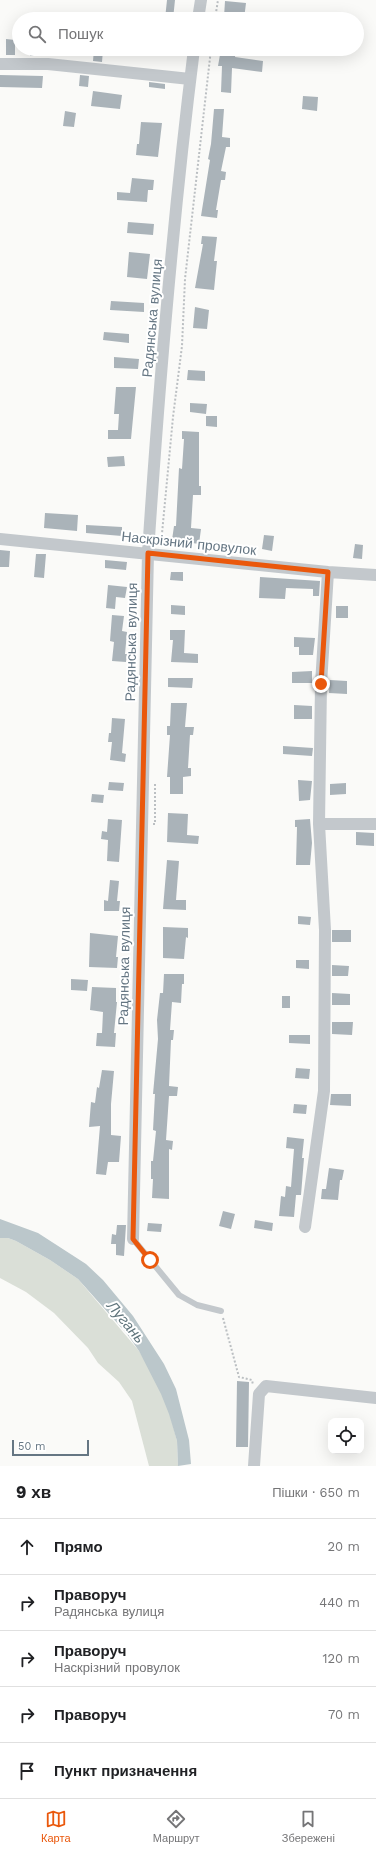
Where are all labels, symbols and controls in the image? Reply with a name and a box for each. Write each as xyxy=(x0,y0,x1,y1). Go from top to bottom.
search box xyxy=(12,12,364,56)
icon: search xyxy=(26,23,48,45)
text: Пошук xyxy=(58,25,103,43)
street label: Радянська вулиця xyxy=(139,258,165,378)
street label: Наскрізний провулок xyxy=(121,528,258,558)
street label: Радянська вулиця xyxy=(122,582,140,702)
route end xyxy=(312,675,330,693)
street label: Радянська вулиця xyxy=(115,906,133,1026)
route start xyxy=(141,1251,159,1269)
water label: Лугань xyxy=(103,1296,149,1347)
map controls xyxy=(328,1418,364,1454)
button: locate xyxy=(328,1418,364,1454)
scale bar xyxy=(12,1438,89,1457)
text: 50 m xyxy=(18,1440,45,1453)
text: 9 хв xyxy=(16,1482,51,1502)
text: Пішки · 650 m xyxy=(272,1485,360,1500)
icon: ahead xyxy=(16,1536,38,1558)
text: Прямо xyxy=(54,1538,103,1556)
text: 20 m xyxy=(328,1539,360,1554)
text: Праворуч xyxy=(54,1586,127,1604)
icon: right xyxy=(16,1592,38,1614)
text: 440 m xyxy=(319,1595,360,1610)
text: Радянська вулиця xyxy=(54,1604,164,1619)
text: Праворуч xyxy=(54,1642,127,1660)
icon: right xyxy=(16,1648,38,1670)
text: 120 m xyxy=(322,1651,360,1666)
text: Наскрізний провулок xyxy=(54,1660,180,1675)
icon: right xyxy=(16,1704,38,1726)
text: Праворуч xyxy=(54,1706,127,1724)
text: 70 m xyxy=(328,1707,360,1722)
icon: arrive xyxy=(16,1760,38,1782)
text: Пункт призначення xyxy=(54,1762,197,1780)
tab: Карта xyxy=(41,1808,71,1845)
tab: Маршрут xyxy=(153,1808,200,1845)
tab: Збережені xyxy=(282,1808,335,1845)

